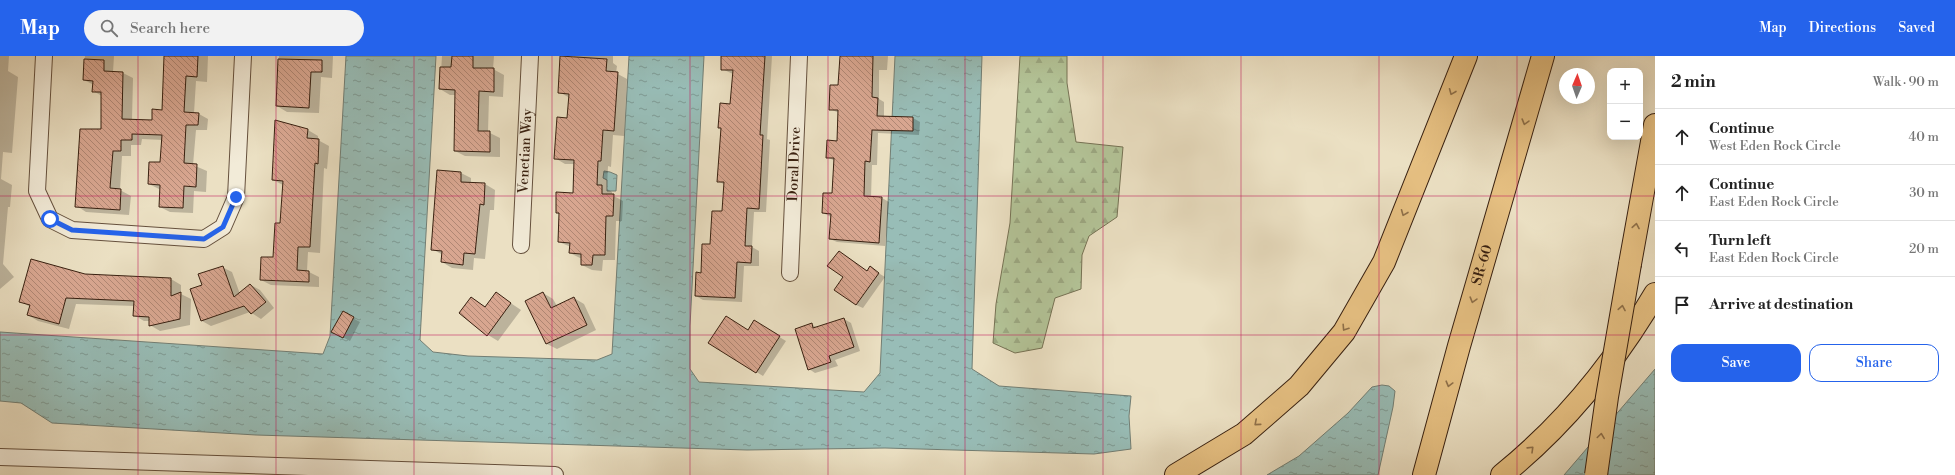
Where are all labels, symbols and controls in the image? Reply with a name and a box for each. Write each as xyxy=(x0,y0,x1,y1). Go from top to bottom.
search box xyxy=(84,10,364,46)
text: Map xyxy=(20,16,60,40)
icon: search xyxy=(98,17,120,39)
text: Search here xyxy=(130,19,210,38)
text: Map xyxy=(1759,19,1787,37)
text: Directions xyxy=(1809,19,1876,37)
text: Saved xyxy=(1898,19,1935,37)
north arrow xyxy=(1559,68,1595,104)
map controls xyxy=(1607,68,1643,140)
button: + xyxy=(1607,68,1643,104)
text: 2 min xyxy=(1671,71,1716,93)
text: Walk · 90 m xyxy=(1873,74,1939,90)
one-way arrow xyxy=(1449,88,1457,96)
button: − xyxy=(1607,104,1643,140)
street label: Venetian Way xyxy=(514,108,536,195)
one-way arrow xyxy=(1521,118,1530,125)
text: Continue xyxy=(1709,119,1774,138)
street label: Doral Drive xyxy=(784,126,805,202)
icon: ahead xyxy=(1671,126,1693,148)
text: 40 m xyxy=(1909,129,1939,145)
text: West Eden Rock Circle xyxy=(1709,138,1841,154)
text: Continue xyxy=(1709,175,1774,194)
icon: ahead xyxy=(1671,182,1693,204)
text: 30 m xyxy=(1909,185,1939,201)
route end xyxy=(227,188,245,206)
text: East Eden Rock Circle xyxy=(1709,194,1839,210)
one-way arrow xyxy=(1401,209,1409,217)
route start xyxy=(41,210,59,228)
one-way arrow xyxy=(1632,223,1640,229)
text: Turn left xyxy=(1709,231,1771,250)
icon: left xyxy=(1671,238,1693,260)
text: 20 m xyxy=(1909,241,1939,257)
street label: SR-60 xyxy=(1468,243,1497,287)
text: East Eden Rock Circle xyxy=(1709,250,1839,266)
icon: arrive xyxy=(1671,294,1693,316)
text: Arrive at destination xyxy=(1709,295,1853,314)
one-way arrow xyxy=(1469,297,1478,304)
one-way arrow xyxy=(1617,305,1626,311)
one-way arrow xyxy=(1343,324,1350,331)
button: Save xyxy=(1671,344,1801,382)
button: Share xyxy=(1809,344,1939,382)
one-way arrow xyxy=(1445,380,1454,387)
one-way arrow xyxy=(1254,418,1261,425)
one-way arrow xyxy=(1596,433,1605,439)
one-way arrow xyxy=(1527,447,1534,454)

